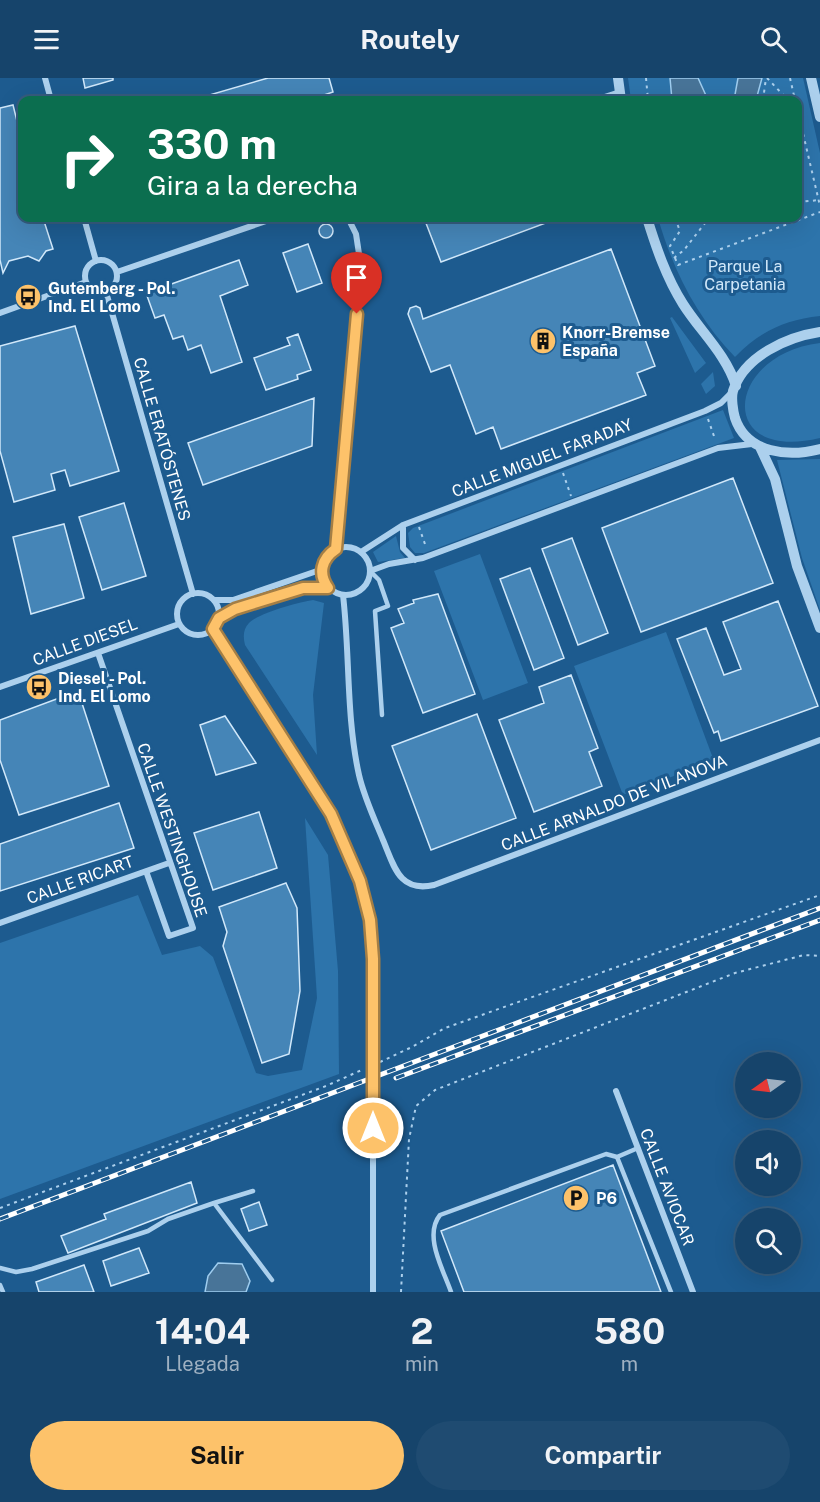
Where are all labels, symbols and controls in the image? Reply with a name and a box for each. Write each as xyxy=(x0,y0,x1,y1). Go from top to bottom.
icon: menu xyxy=(30,23,63,56)
text: Routely xyxy=(360,23,460,55)
icon: search xyxy=(757,23,790,56)
text: 330 m xyxy=(147,119,277,168)
icon: right xyxy=(48,120,126,198)
text: Gira a la derecha xyxy=(147,169,358,201)
pin xyxy=(331,252,382,314)
park label: Parque La Carpetania xyxy=(704,257,786,294)
icon: arrive xyxy=(340,261,373,294)
place label: Gutemberg - Pol. Ind. El Lomo xyxy=(48,279,176,316)
bus stop icon: Gutemberg - Pol. Ind. El Lomo xyxy=(13,282,43,312)
place label: Knorr-Bremse España xyxy=(562,323,670,360)
building icon: Knorr-Bremse España xyxy=(528,326,558,356)
street label: CALLE ERATÓSTENES xyxy=(130,355,195,523)
street label: CALLE MIGUEL FARADAY xyxy=(449,415,635,501)
street label: CALLE DIESEL xyxy=(30,614,140,670)
place label: Diesel - Pol. Ind. El Lomo xyxy=(58,669,151,706)
bus stop icon: Diesel - Pol. Ind. El Lomo xyxy=(24,672,54,702)
street label: CALLE WESTINGHOUSE xyxy=(133,740,211,920)
street label: CALLE ARNALDO DE VILANOVA xyxy=(498,751,730,855)
street label: CALLE RICART xyxy=(24,852,136,908)
north arrow xyxy=(735,1052,801,1118)
map controls xyxy=(735,1052,801,1274)
position arrow xyxy=(341,1096,405,1160)
street label: CALLE AVIOCAR xyxy=(636,1126,698,1248)
button: sound xyxy=(735,1130,801,1196)
parking icon: P6 xyxy=(561,1183,591,1213)
place label: P6 xyxy=(596,1189,617,1208)
button: search xyxy=(735,1208,801,1274)
text: 14:04 xyxy=(155,1310,250,1352)
text: 2 xyxy=(410,1310,433,1352)
text: 580 xyxy=(594,1310,665,1352)
text: Llegada xyxy=(165,1352,240,1376)
text: min xyxy=(405,1352,439,1376)
text: m xyxy=(621,1352,638,1376)
button: Salir xyxy=(30,1421,404,1490)
button: Compartir xyxy=(416,1421,790,1490)

